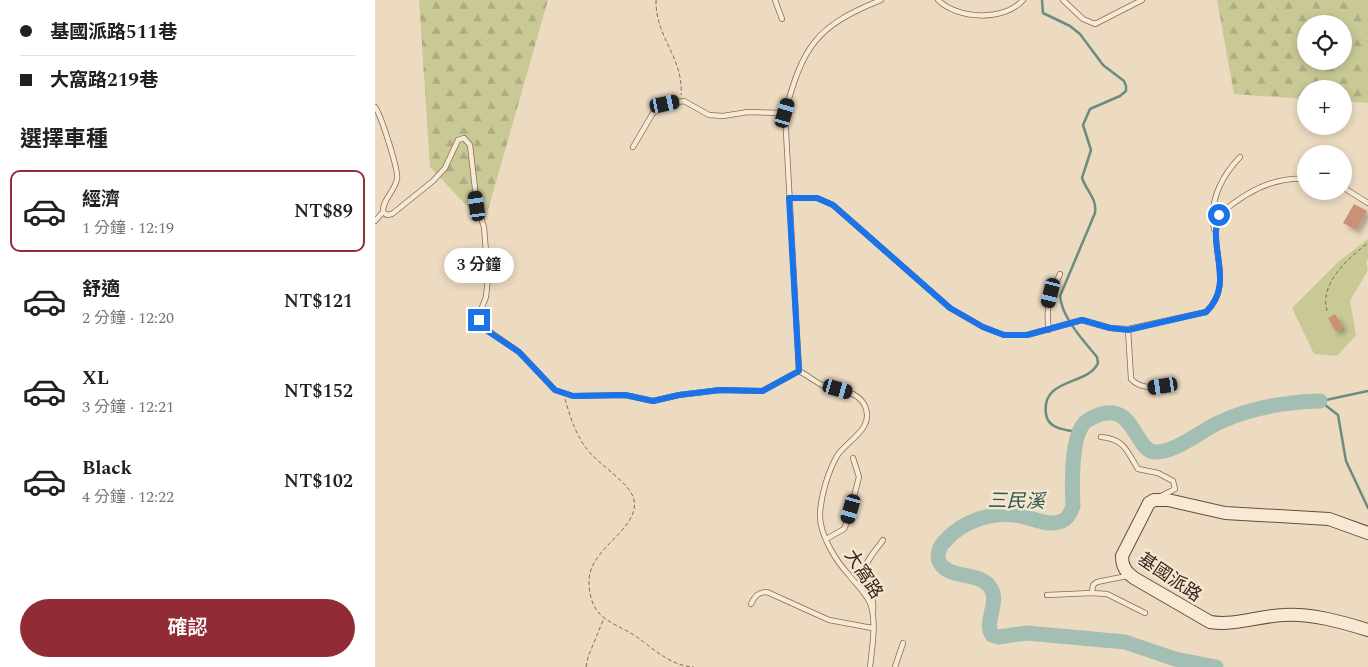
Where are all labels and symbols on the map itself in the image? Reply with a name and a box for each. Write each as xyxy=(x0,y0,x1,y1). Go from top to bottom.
car xyxy=(648,94,681,114)
car xyxy=(773,97,796,129)
car xyxy=(467,190,486,222)
route start xyxy=(1208,204,1230,226)
callout: 3 分鐘 xyxy=(444,248,514,282)
car xyxy=(1040,277,1061,309)
route end xyxy=(468,309,490,331)
car xyxy=(1147,376,1178,396)
car xyxy=(821,378,854,400)
water label: 三民溪 xyxy=(987,487,1048,517)
car xyxy=(839,493,862,525)
street label: 大窩路 xyxy=(838,544,890,604)
street label: 基國派路 xyxy=(1132,546,1207,609)

